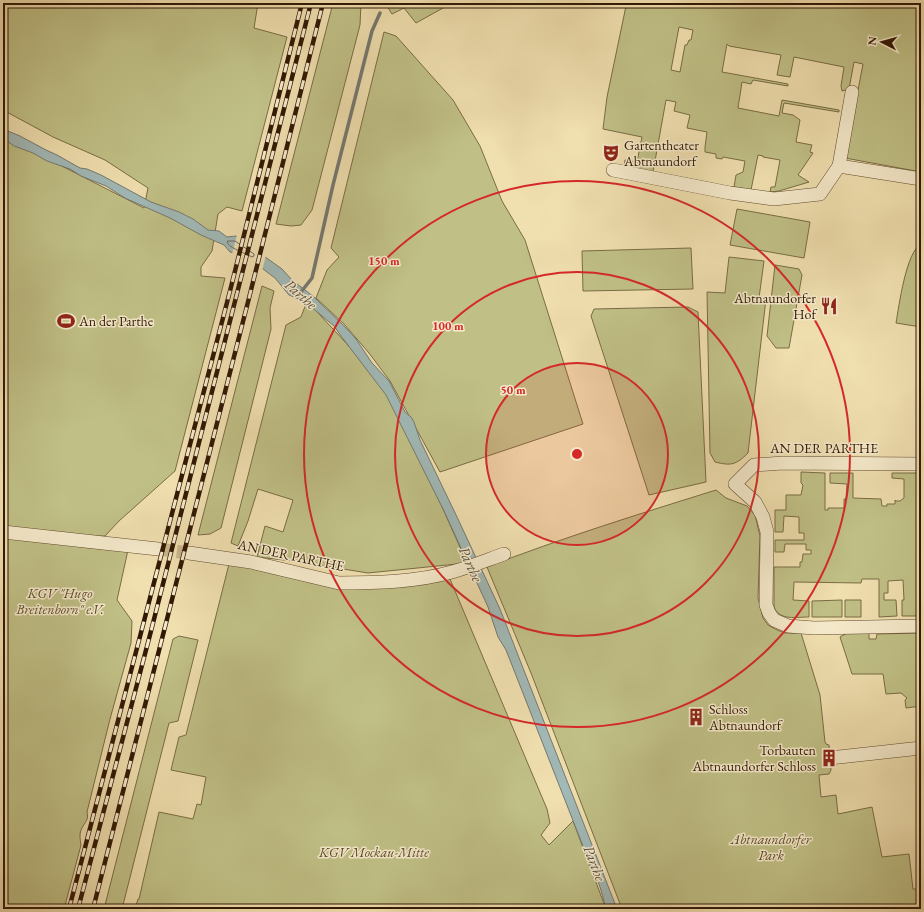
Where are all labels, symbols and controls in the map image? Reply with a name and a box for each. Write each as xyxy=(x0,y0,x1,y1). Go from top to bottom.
north arrow xyxy=(862,22,902,62)
text: N xyxy=(865,36,879,46)
place label: Gartentheater Abtnaundorf xyxy=(623,136,699,170)
theatre icon: Gartentheater Abtnaundorf xyxy=(601,143,621,163)
text: 150 m xyxy=(368,253,400,269)
water label: Parthe xyxy=(281,275,322,314)
place label: Abtnaundorfer Hof xyxy=(733,289,818,323)
restaurant icon: Abtnaundorfer Hof xyxy=(819,296,839,316)
sports icon: An der Parthe xyxy=(56,311,76,331)
place label: An der Parthe xyxy=(78,312,154,330)
text: 100 m xyxy=(432,318,464,334)
text: 50 m xyxy=(500,382,526,398)
street label: AN DER PARTHE xyxy=(769,439,878,457)
centre of rings xyxy=(570,447,584,461)
street label: AN DER PARTHE xyxy=(235,535,346,575)
water label: Parthe xyxy=(455,543,488,586)
park label: KGV "Hugo Breitenborn" e.V. xyxy=(15,584,105,618)
place label: Schloss Abtnaundorf xyxy=(708,700,783,734)
building icon: Schloss Abtnaundorf xyxy=(686,707,706,727)
place label: Torbauten Abtnaundorfer Schloss xyxy=(691,741,817,775)
building icon: Torbauten Abtnaundorfer Schloss xyxy=(819,748,839,768)
park label: Abtnaundorfer Park xyxy=(730,830,812,864)
water label: Parthe xyxy=(579,842,611,885)
park label: KGV Mockau-Mitte xyxy=(318,843,429,861)

